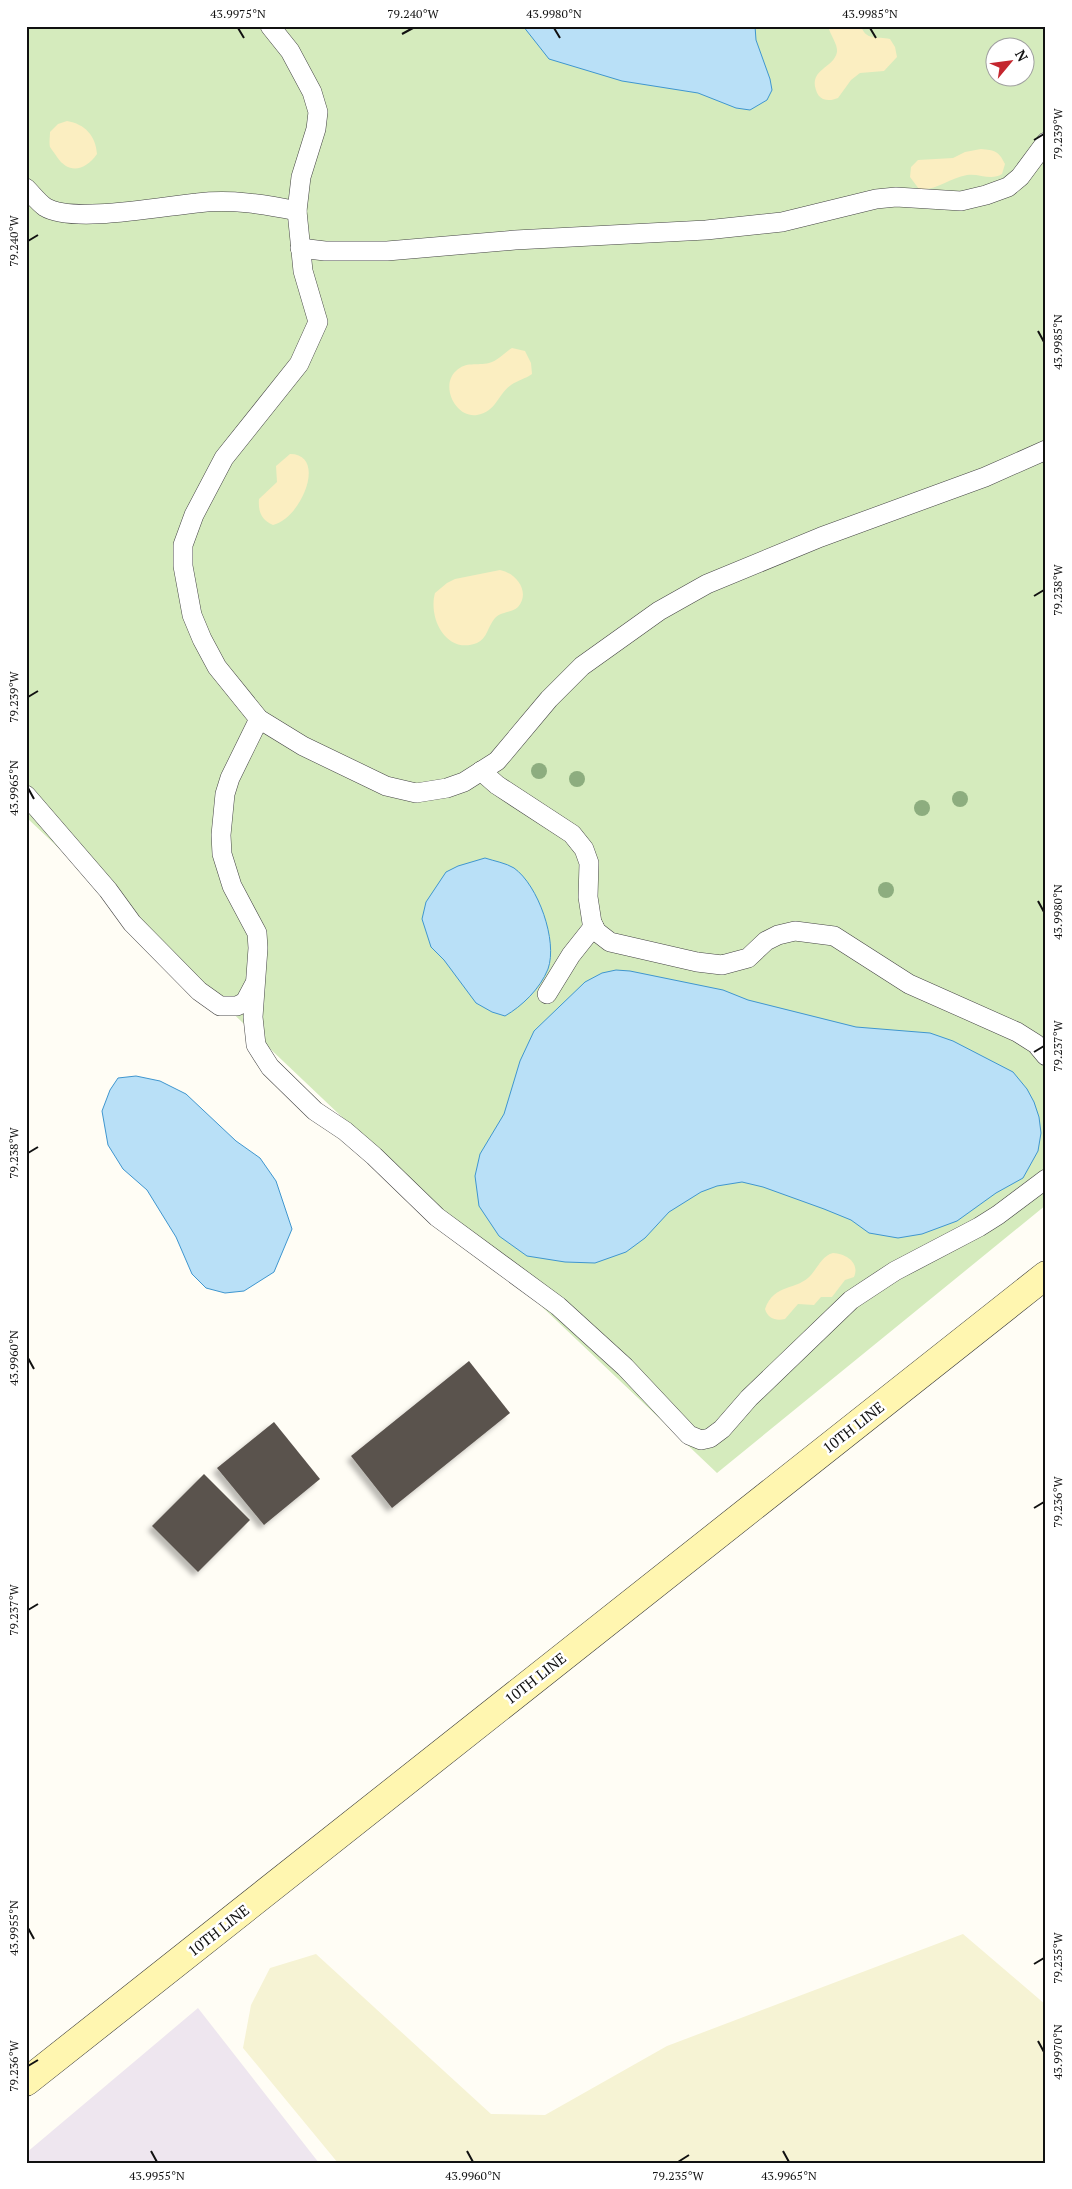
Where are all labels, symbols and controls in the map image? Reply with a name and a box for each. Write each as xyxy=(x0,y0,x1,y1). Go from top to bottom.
text: 43.9975°N xyxy=(210,6,266,21)
text: 79.240°W xyxy=(387,6,440,21)
text: 43.9980°N xyxy=(526,6,582,21)
text: 43.9985°N xyxy=(842,6,898,21)
north arrow xyxy=(984,38,1034,88)
text: N xyxy=(1011,46,1033,65)
text: 79.239°W xyxy=(1050,107,1065,160)
text: 79.240°W xyxy=(6,214,21,267)
text: 43.9985°N xyxy=(1050,314,1065,370)
text: 79.238°W xyxy=(1050,563,1065,616)
text: 79.239°W xyxy=(6,670,21,723)
text: 43.9965°N xyxy=(6,760,21,816)
text: 43.9980°N xyxy=(1050,884,1065,940)
text: 79.237°W xyxy=(1050,1019,1065,1072)
text: 79.238°W xyxy=(6,1126,21,1179)
text: 43.9960°N xyxy=(6,1330,21,1386)
street label: 10TH LINE xyxy=(818,1397,888,1457)
text: 79.236°W xyxy=(1050,1475,1065,1528)
text: 79.237°W xyxy=(6,1583,21,1636)
street label: 10TH LINE xyxy=(500,1648,570,1708)
text: 43.9955°N xyxy=(6,1900,21,1956)
street label: 10TH LINE xyxy=(183,1900,253,1960)
text: 79.235°W xyxy=(1050,1931,1065,1984)
text: 43.9970°N xyxy=(1050,2024,1065,2080)
text: 79.236°W xyxy=(6,2039,21,2092)
text: 43.9955°N xyxy=(129,2168,185,2183)
text: 43.9960°N xyxy=(445,2168,501,2183)
text: 79.235°W xyxy=(652,2168,705,2183)
text: 43.9965°N xyxy=(761,2168,817,2183)

